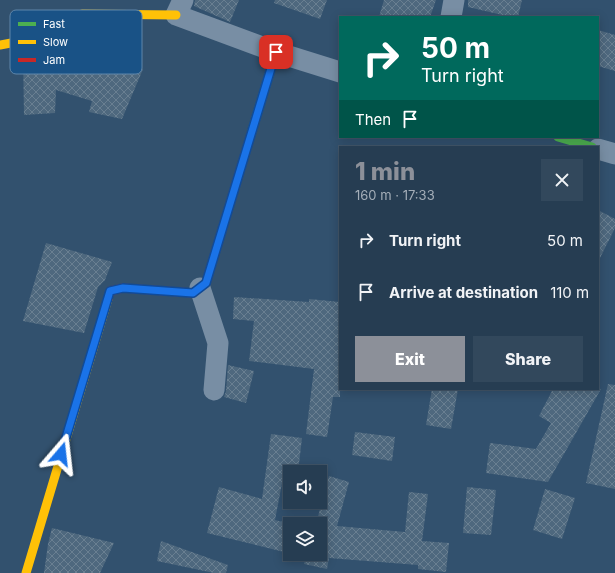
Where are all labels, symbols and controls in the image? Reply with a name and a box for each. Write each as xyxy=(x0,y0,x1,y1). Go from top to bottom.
legend xyxy=(10,10,142,74)
text: Fast xyxy=(43,17,65,31)
text: 50 m xyxy=(421,31,490,65)
icon: right xyxy=(355,32,407,84)
text: Slow xyxy=(43,35,68,49)
pin xyxy=(259,35,293,69)
icon: arrive xyxy=(265,41,287,63)
text: Jam xyxy=(43,53,65,67)
text: Turn right xyxy=(421,65,504,86)
icon: arrive xyxy=(399,108,421,130)
text: Then xyxy=(355,110,391,129)
text: 1 min xyxy=(355,157,415,186)
button: close xyxy=(541,159,583,201)
text: 160 m · 17:33 xyxy=(355,187,435,203)
icon: right xyxy=(355,229,377,251)
text: Turn right xyxy=(389,231,461,250)
text: 50 m xyxy=(547,231,583,250)
icon: arrive xyxy=(355,281,377,303)
text: Arrive at destination xyxy=(389,283,538,302)
text: 110 m xyxy=(550,283,589,302)
button: Exit xyxy=(355,336,465,382)
button: Share xyxy=(473,336,583,382)
position arrow xyxy=(40,433,82,475)
map controls xyxy=(283,465,327,561)
button: sound xyxy=(283,465,327,509)
button: layers xyxy=(283,517,327,561)

